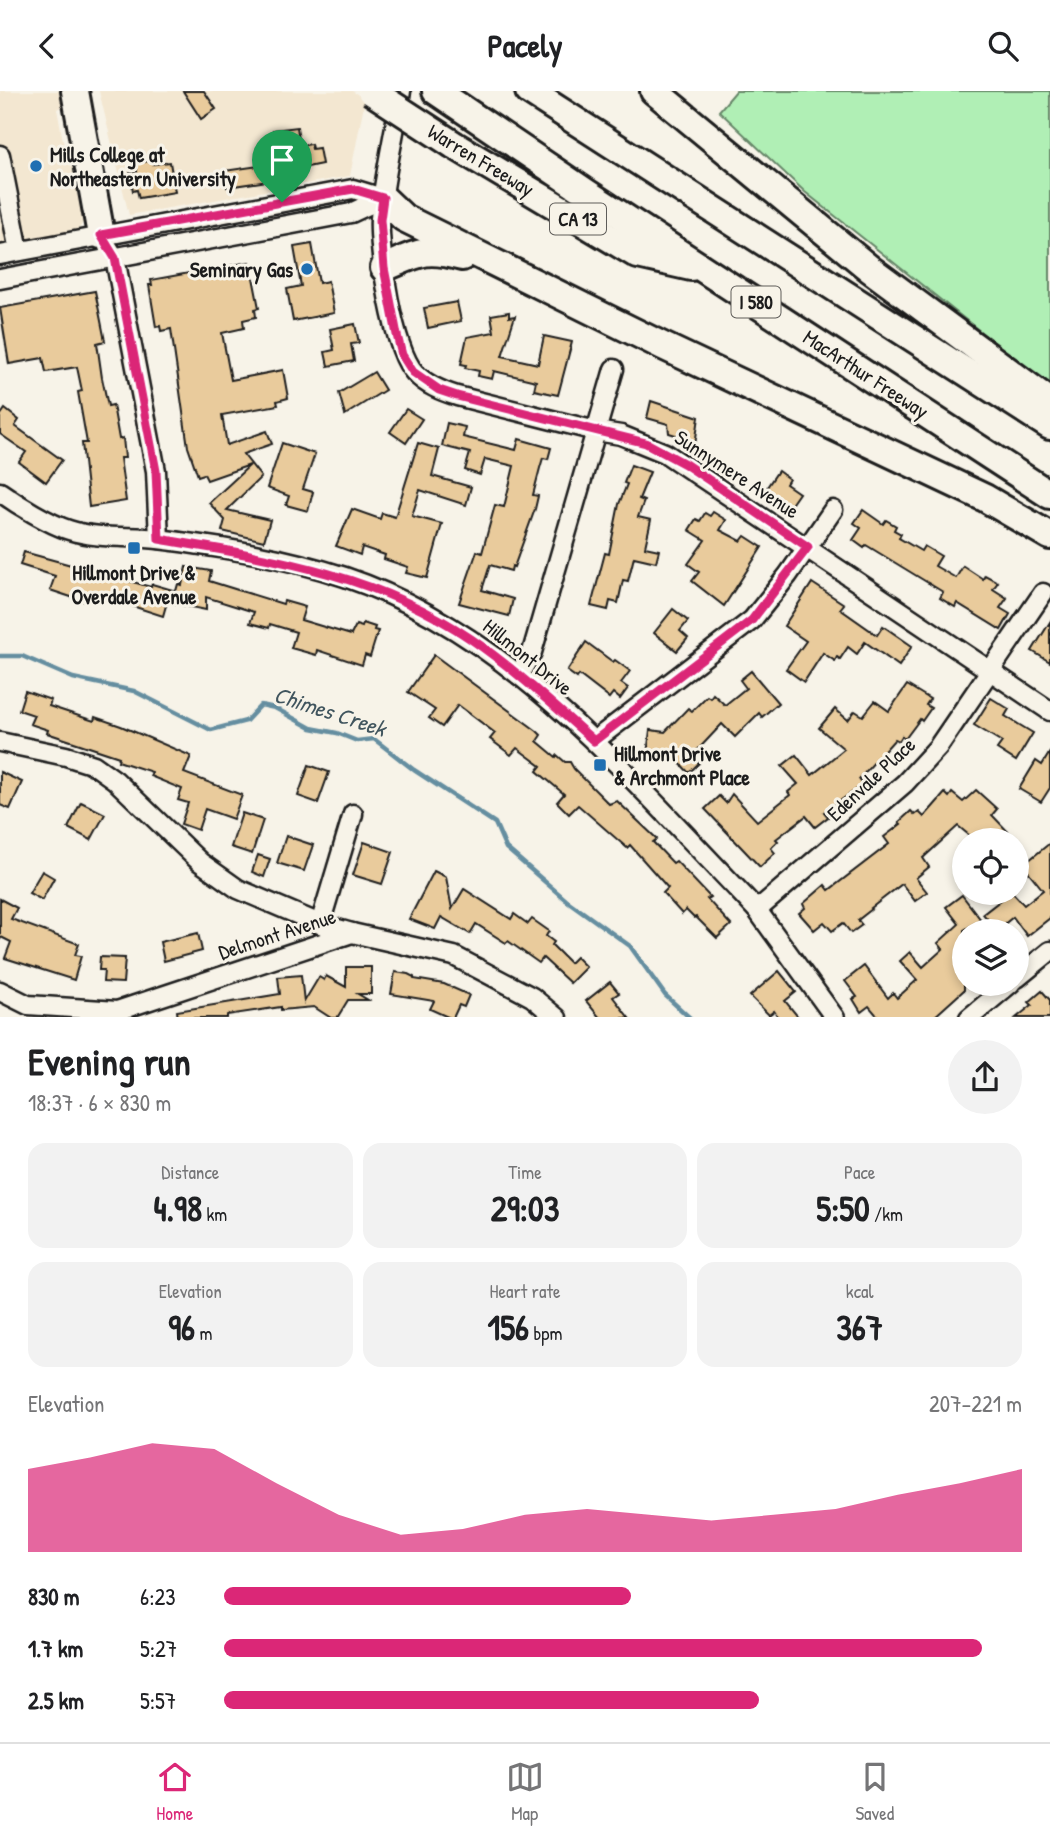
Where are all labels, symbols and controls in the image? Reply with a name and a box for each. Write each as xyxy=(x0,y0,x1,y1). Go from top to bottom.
text: Pacely xyxy=(487,24,563,67)
icon: back xyxy=(28,27,66,65)
icon: search xyxy=(984,27,1022,65)
street label: Warren Freeway xyxy=(422,117,540,203)
pin xyxy=(252,130,312,202)
place label: Mills College at Northeastern University xyxy=(50,140,236,194)
icon: arrive xyxy=(263,141,301,179)
marker: Mills College at Northeastern University xyxy=(28,158,44,174)
road number: CA 13 xyxy=(550,203,606,235)
place label: Seminary Gas xyxy=(190,255,293,285)
marker: Seminary Gas xyxy=(299,261,315,277)
road number: I 580 xyxy=(732,287,780,317)
street label: MacArthur Freeway xyxy=(798,323,934,425)
street label: Sunnymere Avenue xyxy=(669,423,805,525)
marker: Hillmont Drive & Overdale Avenue xyxy=(126,540,142,556)
place label: Hillmont Drive & Overdale Avenue xyxy=(72,558,197,611)
street label: Hillmont Drive xyxy=(477,612,579,702)
water label: Chimes Creek xyxy=(270,678,392,744)
street label: Edenvale Place xyxy=(820,730,922,828)
place label: Hillmont Drive & Archmont Place xyxy=(614,739,751,792)
marker: Hillmont Drive & Archmont Place xyxy=(592,757,608,773)
map controls xyxy=(952,828,1029,996)
button: locate xyxy=(952,828,1029,905)
street label: Delmont Avenue xyxy=(215,901,339,967)
button: layers xyxy=(952,919,1029,996)
text: Evening run xyxy=(28,1035,191,1087)
button: share xyxy=(948,1040,1022,1114)
text: 18:37 · 6 × 830 m xyxy=(28,1087,171,1118)
text: Distance xyxy=(161,1159,219,1185)
text: Time xyxy=(508,1159,542,1185)
text: Pace xyxy=(844,1159,875,1185)
text: 4.98 xyxy=(153,1185,202,1232)
text: 29:03 xyxy=(491,1185,559,1232)
text: 5:50 xyxy=(816,1185,870,1232)
text: km xyxy=(202,1201,227,1227)
text: /km xyxy=(870,1201,903,1227)
text: Elevation xyxy=(159,1278,222,1304)
text: Heart rate xyxy=(490,1278,560,1304)
text: kcal xyxy=(846,1278,874,1304)
text: 96 xyxy=(168,1304,195,1351)
text: 156 xyxy=(488,1304,529,1351)
text: 367 xyxy=(836,1304,883,1351)
text: m xyxy=(195,1320,212,1346)
text: bpm xyxy=(529,1320,562,1346)
text: Elevation xyxy=(28,1388,104,1419)
text: 207–221 m xyxy=(929,1388,1022,1419)
text: 830 m xyxy=(28,1581,80,1612)
text: 6:23 xyxy=(140,1581,176,1612)
text: 1.7 km xyxy=(28,1633,83,1664)
text: 5:27 xyxy=(140,1633,177,1664)
text: 2.5 km xyxy=(28,1685,84,1716)
text: 5:57 xyxy=(140,1685,176,1716)
tab: Home xyxy=(156,1758,194,1826)
tab: Map xyxy=(506,1758,544,1826)
tab: Saved xyxy=(855,1758,894,1826)

